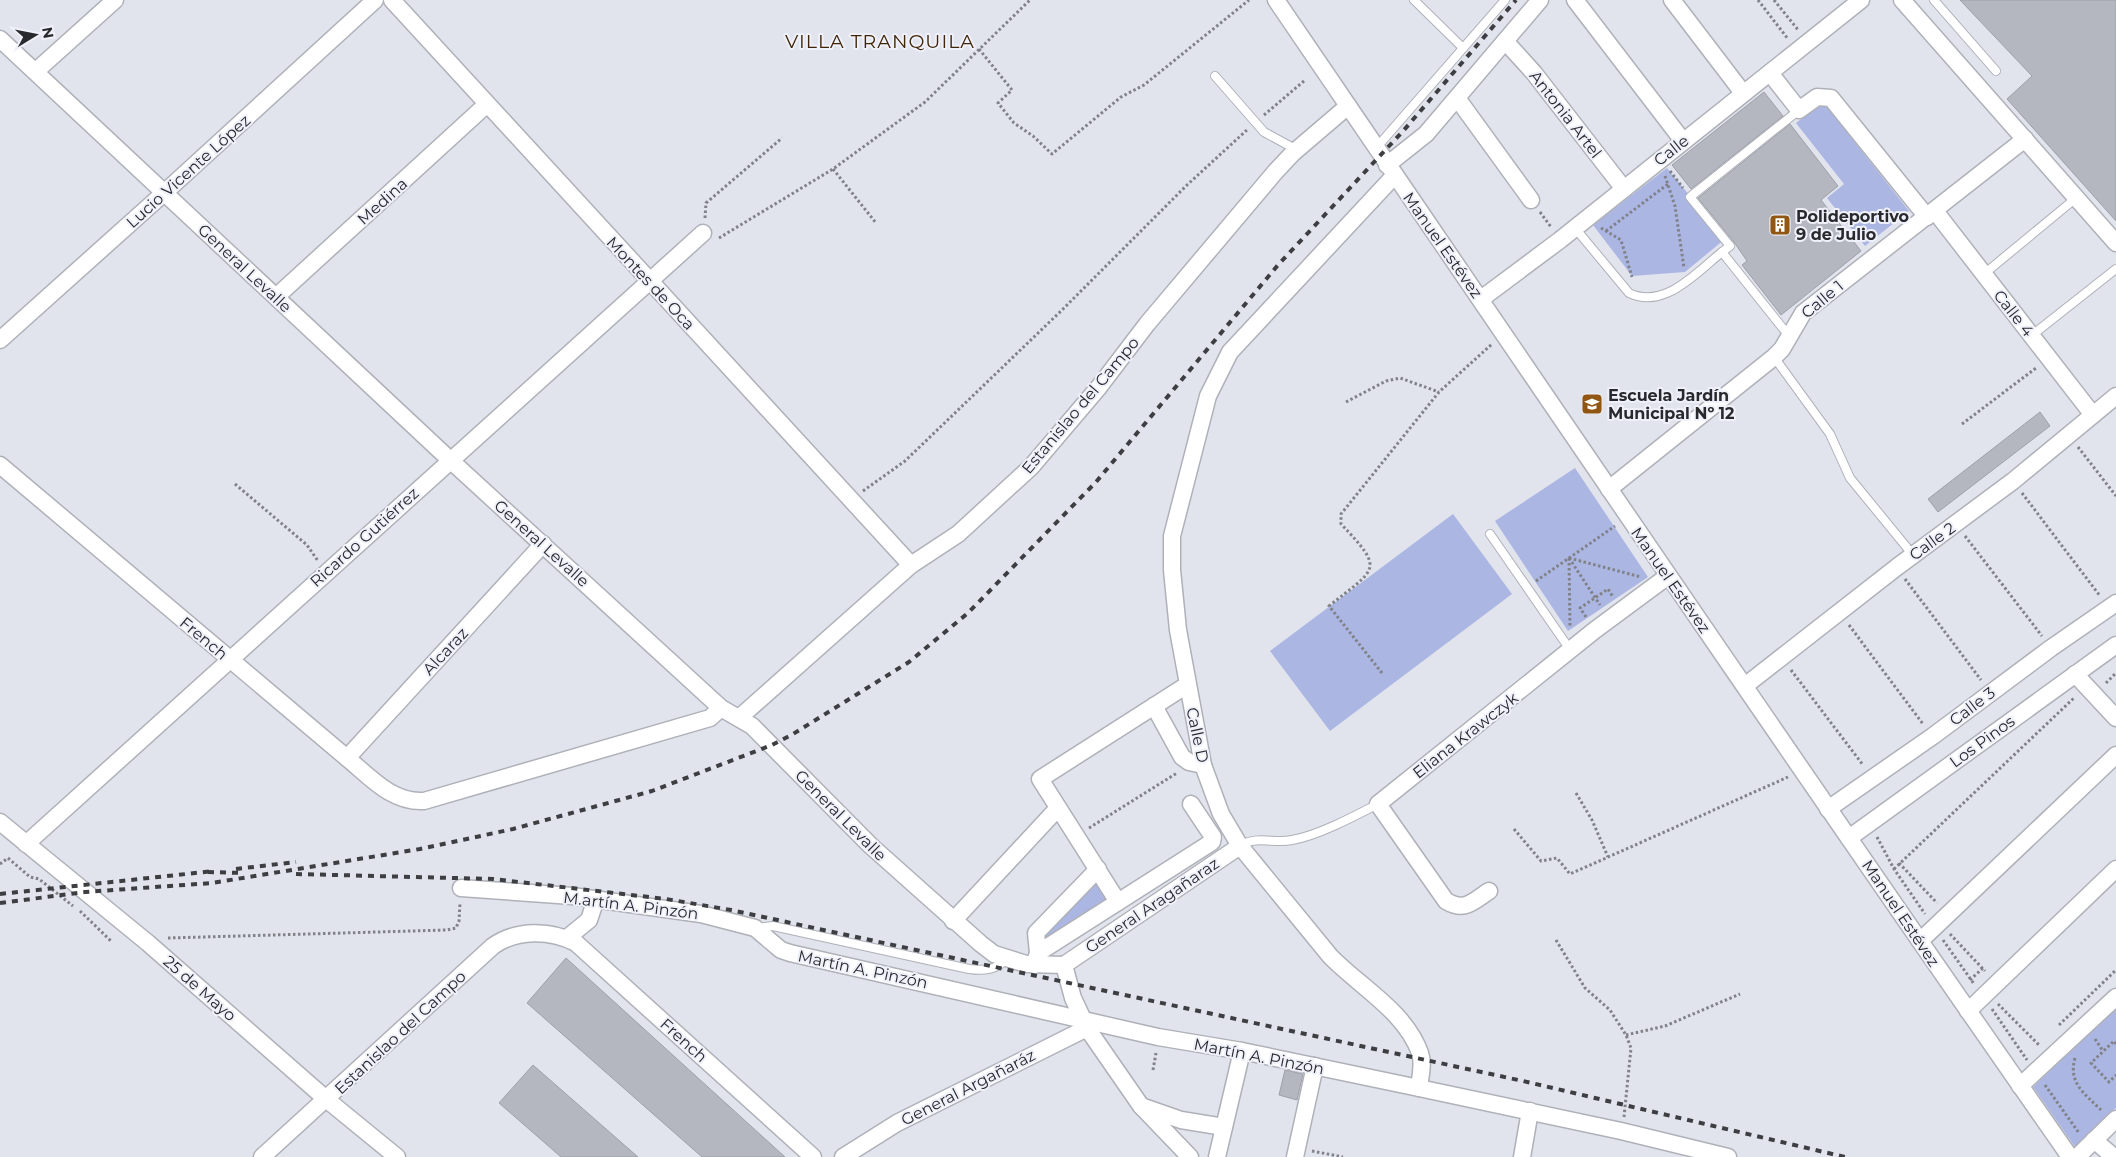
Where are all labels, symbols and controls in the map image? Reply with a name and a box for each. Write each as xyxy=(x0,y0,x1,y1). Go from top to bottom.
north arrow xyxy=(10,10,60,60)
text: N xyxy=(38,26,58,40)
district label: VILLA TRANQUILA xyxy=(785,30,975,53)
street label: Antonia Artel xyxy=(1526,67,1606,162)
street label: Lucio Vicente López xyxy=(123,111,254,232)
street label: Calle xyxy=(1650,131,1692,170)
street label: Medina xyxy=(354,174,411,229)
street label: Manuel Estévez xyxy=(1399,189,1486,302)
place label: Polideportivo 9 de Julio xyxy=(1796,207,1909,244)
building icon: Polideportivo 9 de Julio xyxy=(1768,213,1792,237)
street label: General Levalle xyxy=(194,220,295,317)
street label: Montes de Oca xyxy=(603,233,699,334)
street label: Calle 1 xyxy=(1797,276,1847,322)
street label: Calle 4 xyxy=(1990,286,2038,341)
street label: Estanislao del Campo xyxy=(1018,333,1143,477)
place label: Escuela Jardín Municipal Nº 12 xyxy=(1608,386,1734,423)
school or university icon: Escuela Jardín Municipal Nº 12 xyxy=(1580,392,1604,416)
street label: Ricardo Gutiérrez xyxy=(306,484,423,591)
street label: General Levalle xyxy=(490,496,593,591)
street label: Calle 2 xyxy=(1906,518,1959,564)
street label: Manuel Estévez xyxy=(1627,524,1714,637)
street label: French xyxy=(176,613,231,664)
street label: Alcaraz xyxy=(419,624,472,679)
street label: Calle 3 xyxy=(1946,683,1999,730)
street label: Eliana Krawczyk xyxy=(1409,688,1522,782)
street label: Calle D xyxy=(1182,706,1213,765)
street label: Los Pinos xyxy=(1946,711,2019,771)
street label: General Levalle xyxy=(791,766,890,865)
street label: General Aragañaraz xyxy=(1082,854,1223,957)
street label: Manuel Estévez xyxy=(1858,856,1943,970)
street label: M.artín A. Pinzón xyxy=(562,888,700,923)
street label: Martín A. Pinzón xyxy=(796,946,930,993)
street label: 25 de Mayo xyxy=(160,952,240,1025)
street label: Estanislao del Campo xyxy=(331,967,470,1098)
street label: French xyxy=(656,1014,711,1066)
street label: Martín A. Pinzón xyxy=(1192,1035,1326,1078)
street label: General Argañaráz xyxy=(898,1045,1038,1129)

